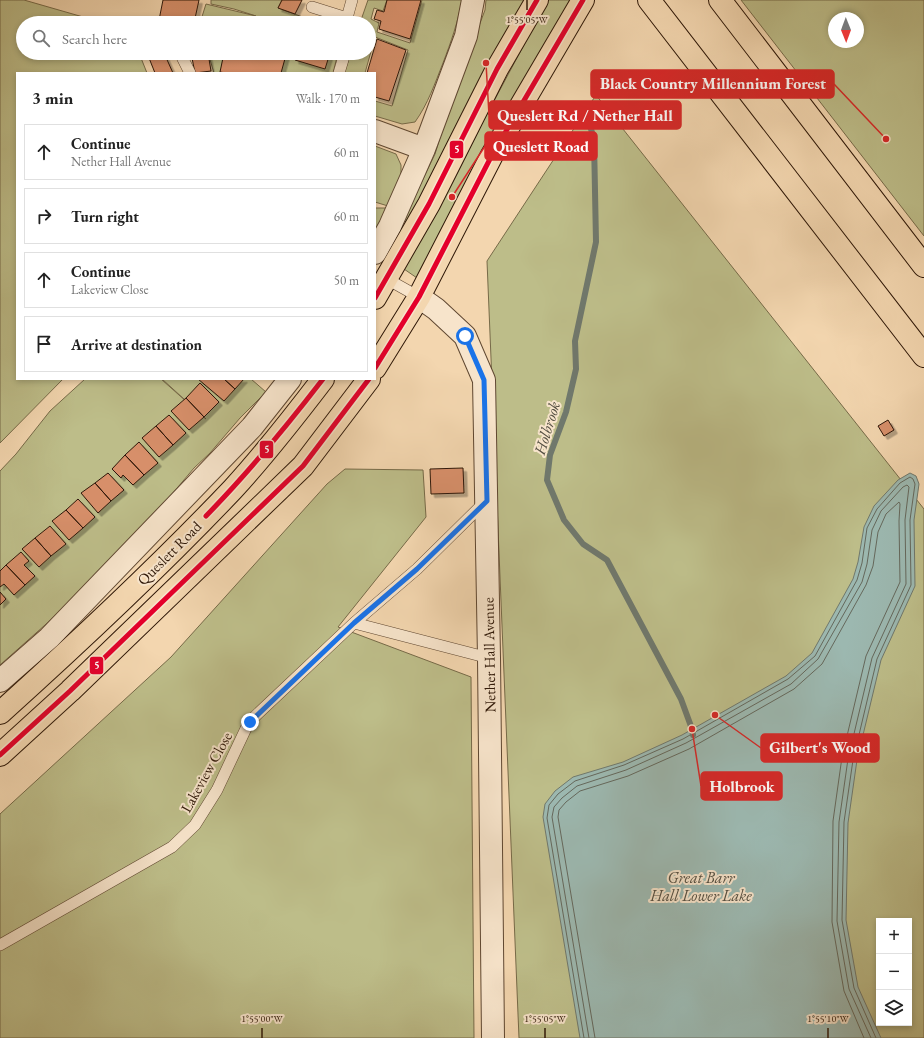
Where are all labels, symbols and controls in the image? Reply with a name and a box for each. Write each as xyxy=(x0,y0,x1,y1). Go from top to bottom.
north arrow xyxy=(828,12,864,48)
text: 1°55'05"W xyxy=(506,13,549,26)
search box xyxy=(16,16,376,60)
icon: search xyxy=(30,27,52,49)
text: Search here xyxy=(62,29,127,48)
callout: Black Country Millennium Forest xyxy=(591,70,834,98)
text: Black Country Millennium Forest xyxy=(600,73,826,94)
text: 3 min xyxy=(32,87,73,109)
text: Walk · 170 m xyxy=(296,90,360,107)
callout: Queslett Rd / Nether Hall xyxy=(489,101,681,129)
text: Queslett Rd / Nether Hall xyxy=(497,105,673,126)
callout: Queslett Road xyxy=(485,132,597,160)
text: Continue xyxy=(71,134,131,153)
text: Queslett Road xyxy=(493,136,589,157)
line badge: 5 xyxy=(449,140,464,159)
icon: ahead xyxy=(33,141,55,163)
text: 5 xyxy=(454,142,460,156)
text: 60 m xyxy=(334,144,359,161)
text: Nether Hall Avenue xyxy=(71,153,171,170)
icon: right xyxy=(33,205,55,227)
text: Turn right xyxy=(71,207,139,226)
text: 60 m xyxy=(334,208,359,225)
text: Continue xyxy=(71,262,131,281)
icon: ahead xyxy=(33,269,55,291)
text: 50 m xyxy=(334,272,359,289)
text: Lakeview Close xyxy=(71,281,148,298)
route start xyxy=(456,327,474,345)
icon: arrive xyxy=(33,333,55,355)
text: Arrive at destination xyxy=(71,335,202,354)
water label: Holbrook xyxy=(529,398,565,458)
line badge: 5 xyxy=(259,440,274,459)
text: 5 xyxy=(264,442,270,456)
street label: Queslett Road xyxy=(133,517,205,589)
street label: Nether Hall Avenue xyxy=(478,597,500,713)
line badge: 5 xyxy=(89,656,104,675)
text: 5 xyxy=(94,658,100,672)
route end xyxy=(241,713,259,731)
street label: Lakeview Close xyxy=(176,728,236,816)
callout: Gilbert's Wood xyxy=(761,734,879,762)
text: Gilbert's Wood xyxy=(769,737,871,758)
callout: Holbrook xyxy=(701,772,782,800)
text: Holbrook xyxy=(710,776,775,797)
water label: Great Barr Hall Lower Lake xyxy=(649,867,752,906)
map controls xyxy=(876,918,912,1026)
button: + xyxy=(876,918,912,954)
button: − xyxy=(876,954,912,990)
button: layers xyxy=(876,990,912,1026)
text: 1°55'00"W xyxy=(241,1012,284,1025)
text: 1°55'05"W xyxy=(524,1012,567,1025)
text: 1°55'10"W xyxy=(807,1012,850,1025)

